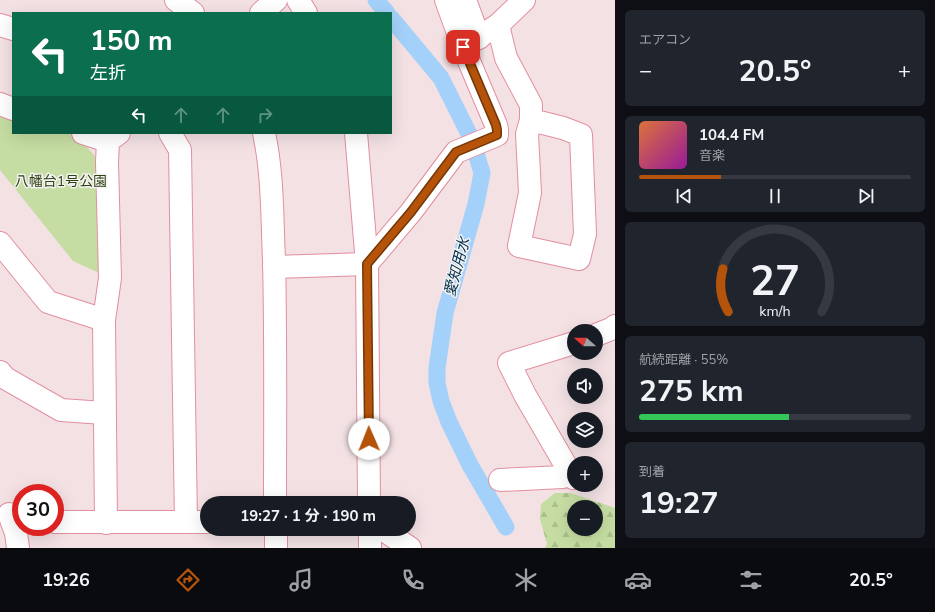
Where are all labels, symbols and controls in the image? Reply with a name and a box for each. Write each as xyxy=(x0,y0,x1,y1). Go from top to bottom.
text: 150 m xyxy=(90,22,173,60)
icon: left xyxy=(24,28,76,80)
pin xyxy=(446,30,480,64)
text: エアコン xyxy=(639,31,691,49)
icon: arrive xyxy=(452,36,474,58)
text: 20.5° xyxy=(739,51,811,92)
text: − xyxy=(639,56,652,86)
text: + xyxy=(898,56,911,86)
text: 左折 xyxy=(90,61,126,85)
icon: left xyxy=(128,104,150,126)
icon: ahead xyxy=(170,104,192,126)
icon: ahead xyxy=(212,104,234,126)
icon: right xyxy=(254,104,276,126)
text: 104.4 FM xyxy=(699,125,764,145)
text: 音楽 xyxy=(699,147,725,165)
park label: 八幡台1号公園 xyxy=(15,172,107,191)
icon: previous xyxy=(673,185,695,207)
icon: pause xyxy=(764,185,786,207)
icon: next xyxy=(855,185,877,207)
water label: 愛知用水 xyxy=(440,234,475,299)
text: 27 xyxy=(750,253,800,310)
text: km/h xyxy=(759,302,791,321)
north arrow xyxy=(567,324,603,360)
map controls xyxy=(567,324,603,536)
text: 航続距離 · 55% xyxy=(639,351,728,369)
button: sound xyxy=(567,368,603,404)
text: 275 km xyxy=(639,371,744,412)
button: layers xyxy=(567,412,603,448)
position arrow xyxy=(348,418,390,460)
button: + xyxy=(567,456,603,492)
text: 到着 xyxy=(639,463,665,481)
text: 19:27 xyxy=(639,483,718,524)
speed limit sign: 30 xyxy=(12,484,64,536)
button: − xyxy=(567,500,603,536)
text: 19:27 · 1 分 · 190 m xyxy=(240,506,376,526)
icon: directions xyxy=(174,566,202,594)
icon: music xyxy=(287,566,315,594)
icon: phone xyxy=(399,566,427,594)
icon: climate xyxy=(512,566,540,594)
icon: car xyxy=(624,566,652,594)
icon: filters xyxy=(737,566,765,594)
text: 19:26 xyxy=(42,568,90,592)
text: 20.5° xyxy=(849,568,893,592)

